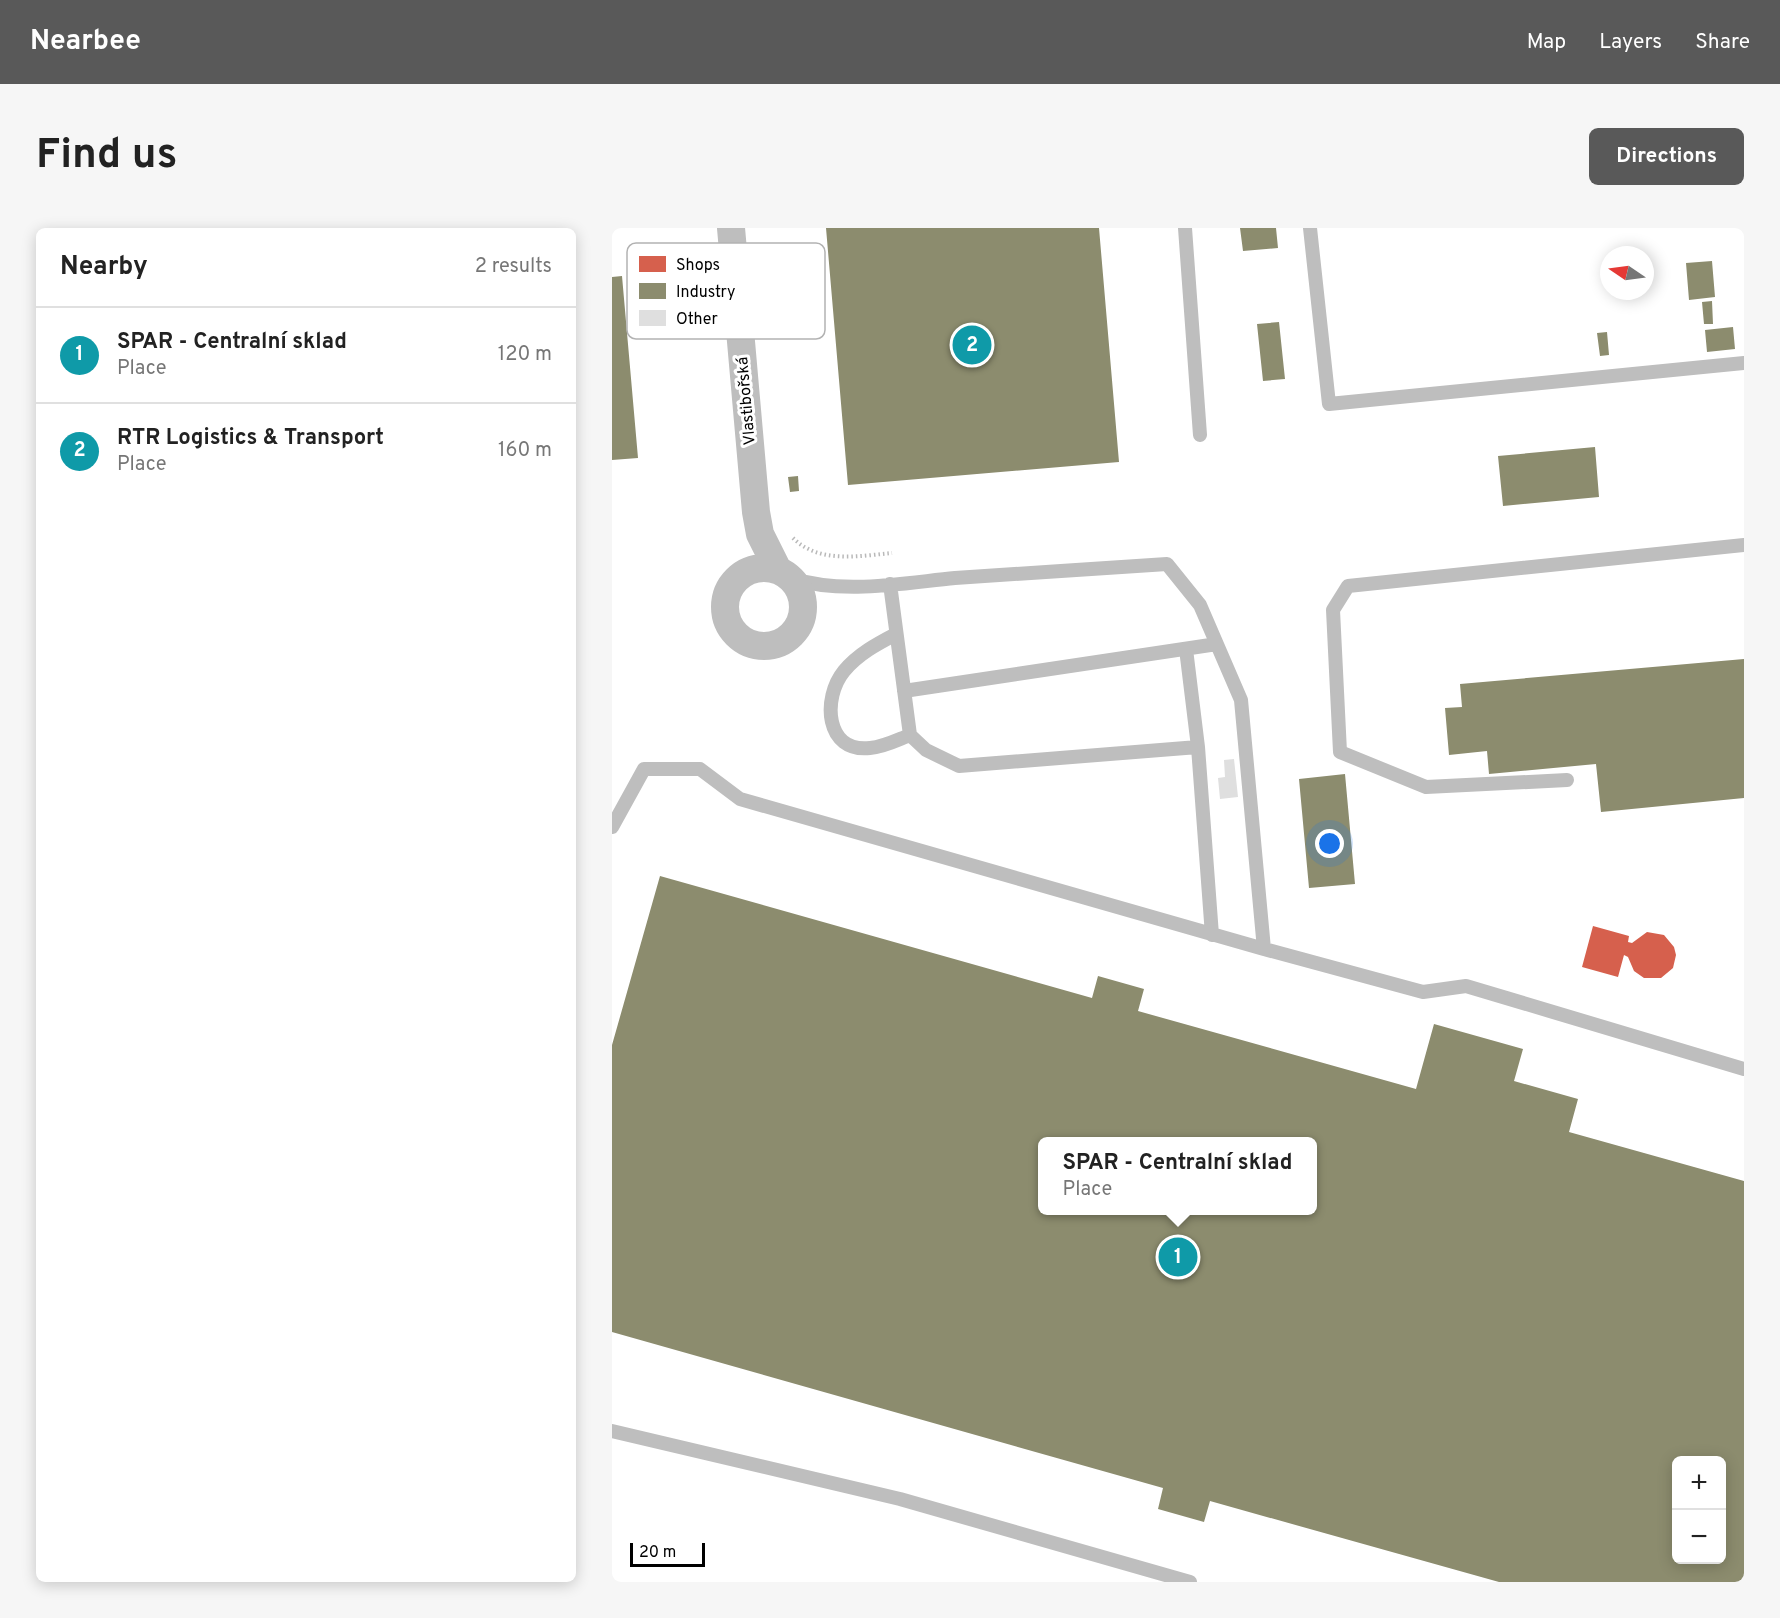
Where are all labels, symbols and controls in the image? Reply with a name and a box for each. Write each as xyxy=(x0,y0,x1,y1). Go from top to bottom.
text: Nearbee xyxy=(30,24,141,60)
text: Map xyxy=(1527,29,1566,56)
text: Layers xyxy=(1599,29,1662,56)
text: Share xyxy=(1695,29,1750,56)
button: Directions xyxy=(1589,128,1744,185)
text: Find us xyxy=(36,130,177,183)
legend xyxy=(627,243,825,339)
north arrow xyxy=(1600,246,1654,300)
text: Nearby xyxy=(60,251,148,284)
text: 2 results xyxy=(475,254,552,280)
text: Shops xyxy=(676,256,720,276)
text: Industry xyxy=(676,283,735,303)
text: Other xyxy=(676,310,718,330)
pin: 2 xyxy=(952,322,992,368)
text: SPAR - Centralní sklad xyxy=(117,329,347,356)
text: 1 xyxy=(76,342,84,368)
text: 120 m xyxy=(498,342,552,368)
text: Place xyxy=(117,356,167,382)
street label: Vlastibořská xyxy=(733,356,761,446)
text: RTR Logistics & Transport xyxy=(117,425,384,452)
text: 2 xyxy=(73,438,86,464)
text: 160 m xyxy=(498,438,552,464)
text: Place xyxy=(117,452,167,478)
your location xyxy=(1315,829,1344,858)
popup xyxy=(1038,1137,1317,1215)
text: SPAR - Centralní sklad xyxy=(1063,1150,1292,1177)
text: Place xyxy=(1063,1177,1112,1203)
pin: 1 xyxy=(1158,1234,1198,1280)
map controls xyxy=(1672,1456,1726,1564)
button: + xyxy=(1672,1456,1726,1510)
button: − xyxy=(1672,1510,1726,1564)
scale bar xyxy=(630,1540,705,1568)
text: 20 m xyxy=(639,1543,676,1563)

